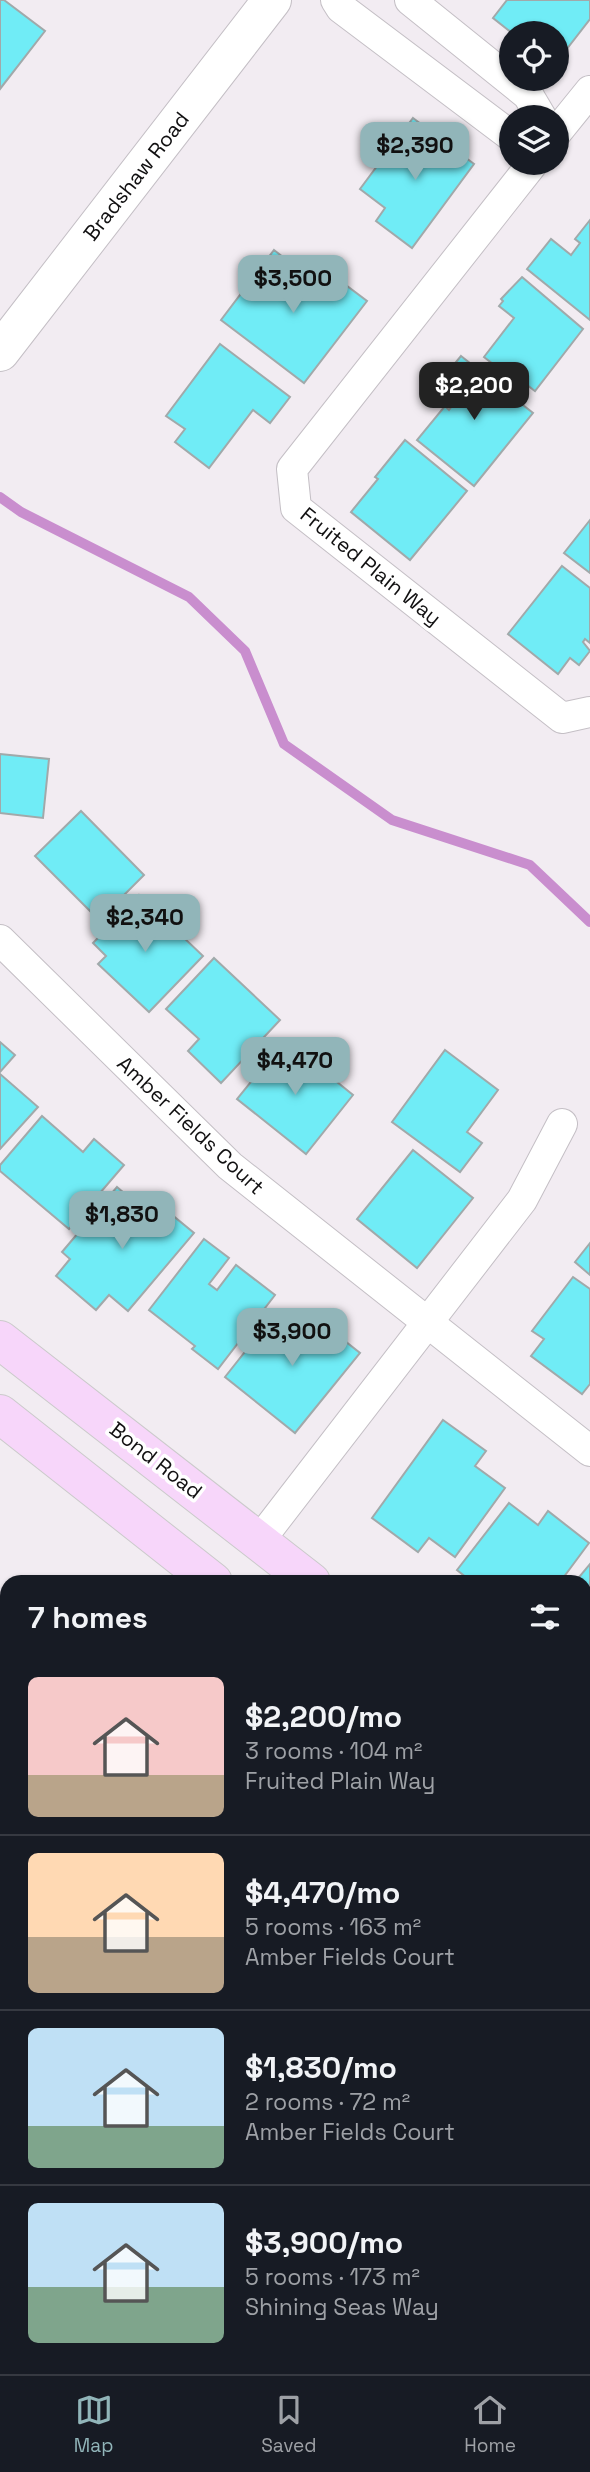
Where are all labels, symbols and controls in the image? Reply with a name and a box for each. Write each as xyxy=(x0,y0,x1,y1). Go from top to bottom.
map controls xyxy=(499,21,569,175)
button: locate xyxy=(499,21,569,91)
button: layers xyxy=(499,105,569,175)
street label: Bradshaw Road xyxy=(77,106,195,246)
pin: $2,390 xyxy=(358,122,472,182)
text: $2,390 xyxy=(376,130,454,160)
pin: $3,500 xyxy=(236,256,350,315)
text: $3,500 xyxy=(254,263,332,293)
pin: $2,200 xyxy=(417,362,531,422)
text: $2,200 xyxy=(435,370,513,400)
street label: Fruited Plain Way xyxy=(295,501,447,631)
pin: $2,340 xyxy=(88,894,202,954)
text: $2,340 xyxy=(106,902,184,932)
pin: $4,470 xyxy=(238,1038,352,1097)
text: $4,470 xyxy=(257,1045,333,1075)
street label: Amber Fields Court xyxy=(112,1050,270,1200)
pin: $1,830 xyxy=(65,1192,179,1251)
text: $1,830 xyxy=(85,1199,159,1229)
pin: $3,900 xyxy=(235,1308,349,1368)
text: $3,900 xyxy=(253,1316,331,1346)
street label: Bond Road xyxy=(104,1415,208,1505)
text: 7 homes xyxy=(28,1598,148,1637)
icon: filters xyxy=(526,1598,564,1636)
text: $2,200/mo xyxy=(245,1697,402,1736)
icon: home xyxy=(84,1705,168,1789)
text: 3 rooms · 104 m² xyxy=(245,1736,422,1766)
text: Fruited Plain Way xyxy=(245,1766,435,1796)
text: $4,470/mo xyxy=(245,1873,400,1912)
icon: home xyxy=(84,1881,168,1965)
text: 5 rooms · 163 m² xyxy=(245,1912,421,1942)
text: Amber Fields Court xyxy=(245,1942,455,1972)
text: $1,830/mo xyxy=(245,2048,397,2087)
icon: home xyxy=(84,2056,168,2140)
text: 2 rooms · 72 m² xyxy=(245,2087,410,2117)
text: Amber Fields Court xyxy=(245,2117,455,2147)
text: $3,900/mo xyxy=(245,2223,403,2262)
icon: home xyxy=(84,2231,168,2315)
text: 5 rooms · 173 m² xyxy=(245,2262,420,2292)
text: Shining Seas Way xyxy=(245,2292,439,2322)
tab: Map xyxy=(74,2391,113,2458)
tab: Saved xyxy=(261,2391,317,2458)
tab: Home xyxy=(464,2391,516,2458)

